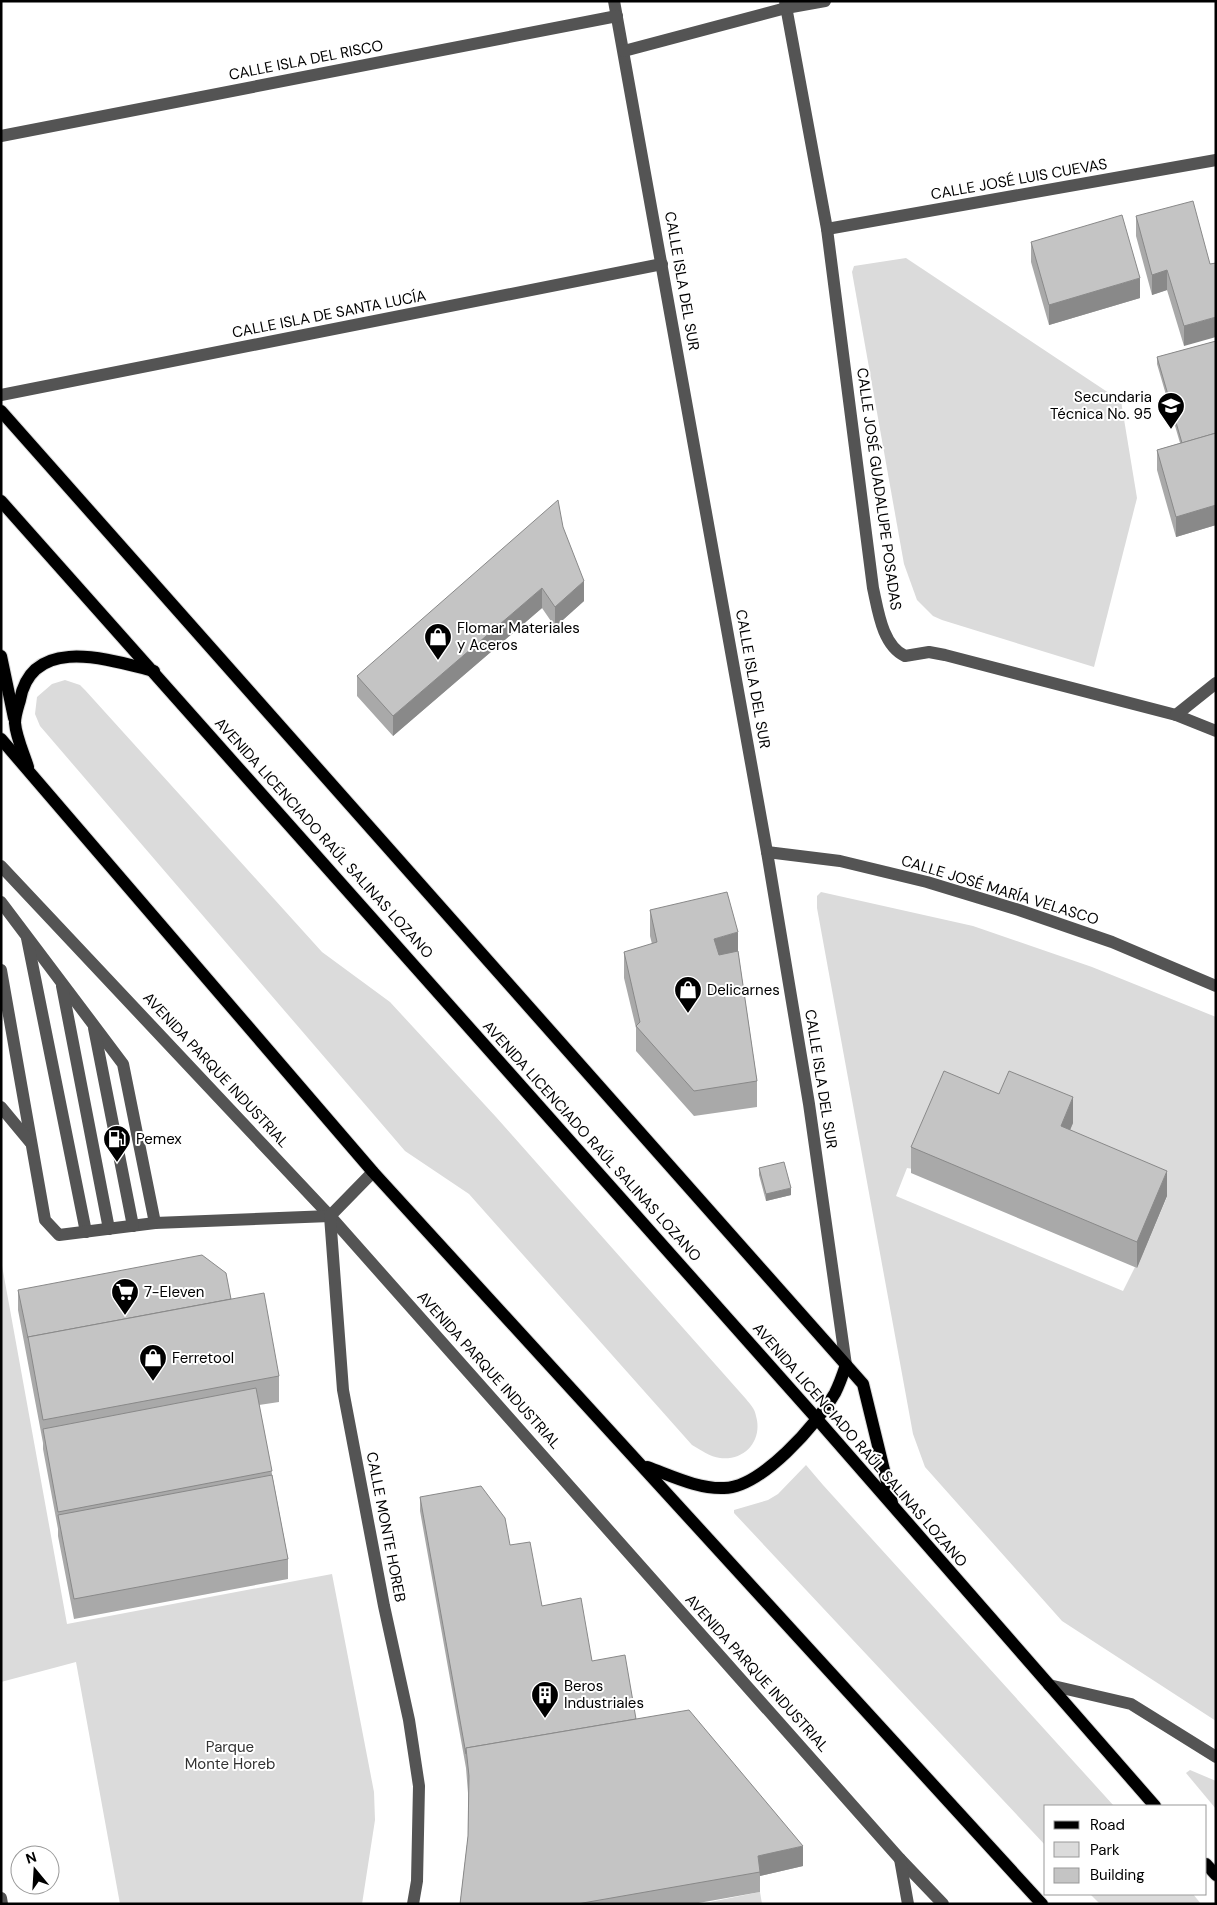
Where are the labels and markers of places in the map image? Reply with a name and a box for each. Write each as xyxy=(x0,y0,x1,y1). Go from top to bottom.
place label: Secundaria Técnica No. 95 xyxy=(1050,387,1152,424)
school or university icon: Secundaria Técnica No. 95 xyxy=(1156,391,1186,430)
place label: Flomar Materiales y Aceros xyxy=(457,618,580,655)
shop icon: Flomar Materiales y Aceros xyxy=(423,622,453,661)
shop icon: Delicarnes xyxy=(673,975,703,1014)
place label: Delicarnes xyxy=(707,980,780,1000)
fuel station icon: Pemex xyxy=(102,1124,132,1163)
place label: Pemex xyxy=(136,1129,182,1149)
supermarket icon: 7-Eleven xyxy=(110,1277,140,1316)
place label: 7-Eleven xyxy=(144,1282,204,1302)
shop icon: Ferretool xyxy=(138,1343,168,1382)
place label: Ferretool xyxy=(172,1348,234,1368)
place label: Beros Industriales xyxy=(564,1676,644,1713)
building icon: Beros Industriales xyxy=(530,1680,560,1719)

